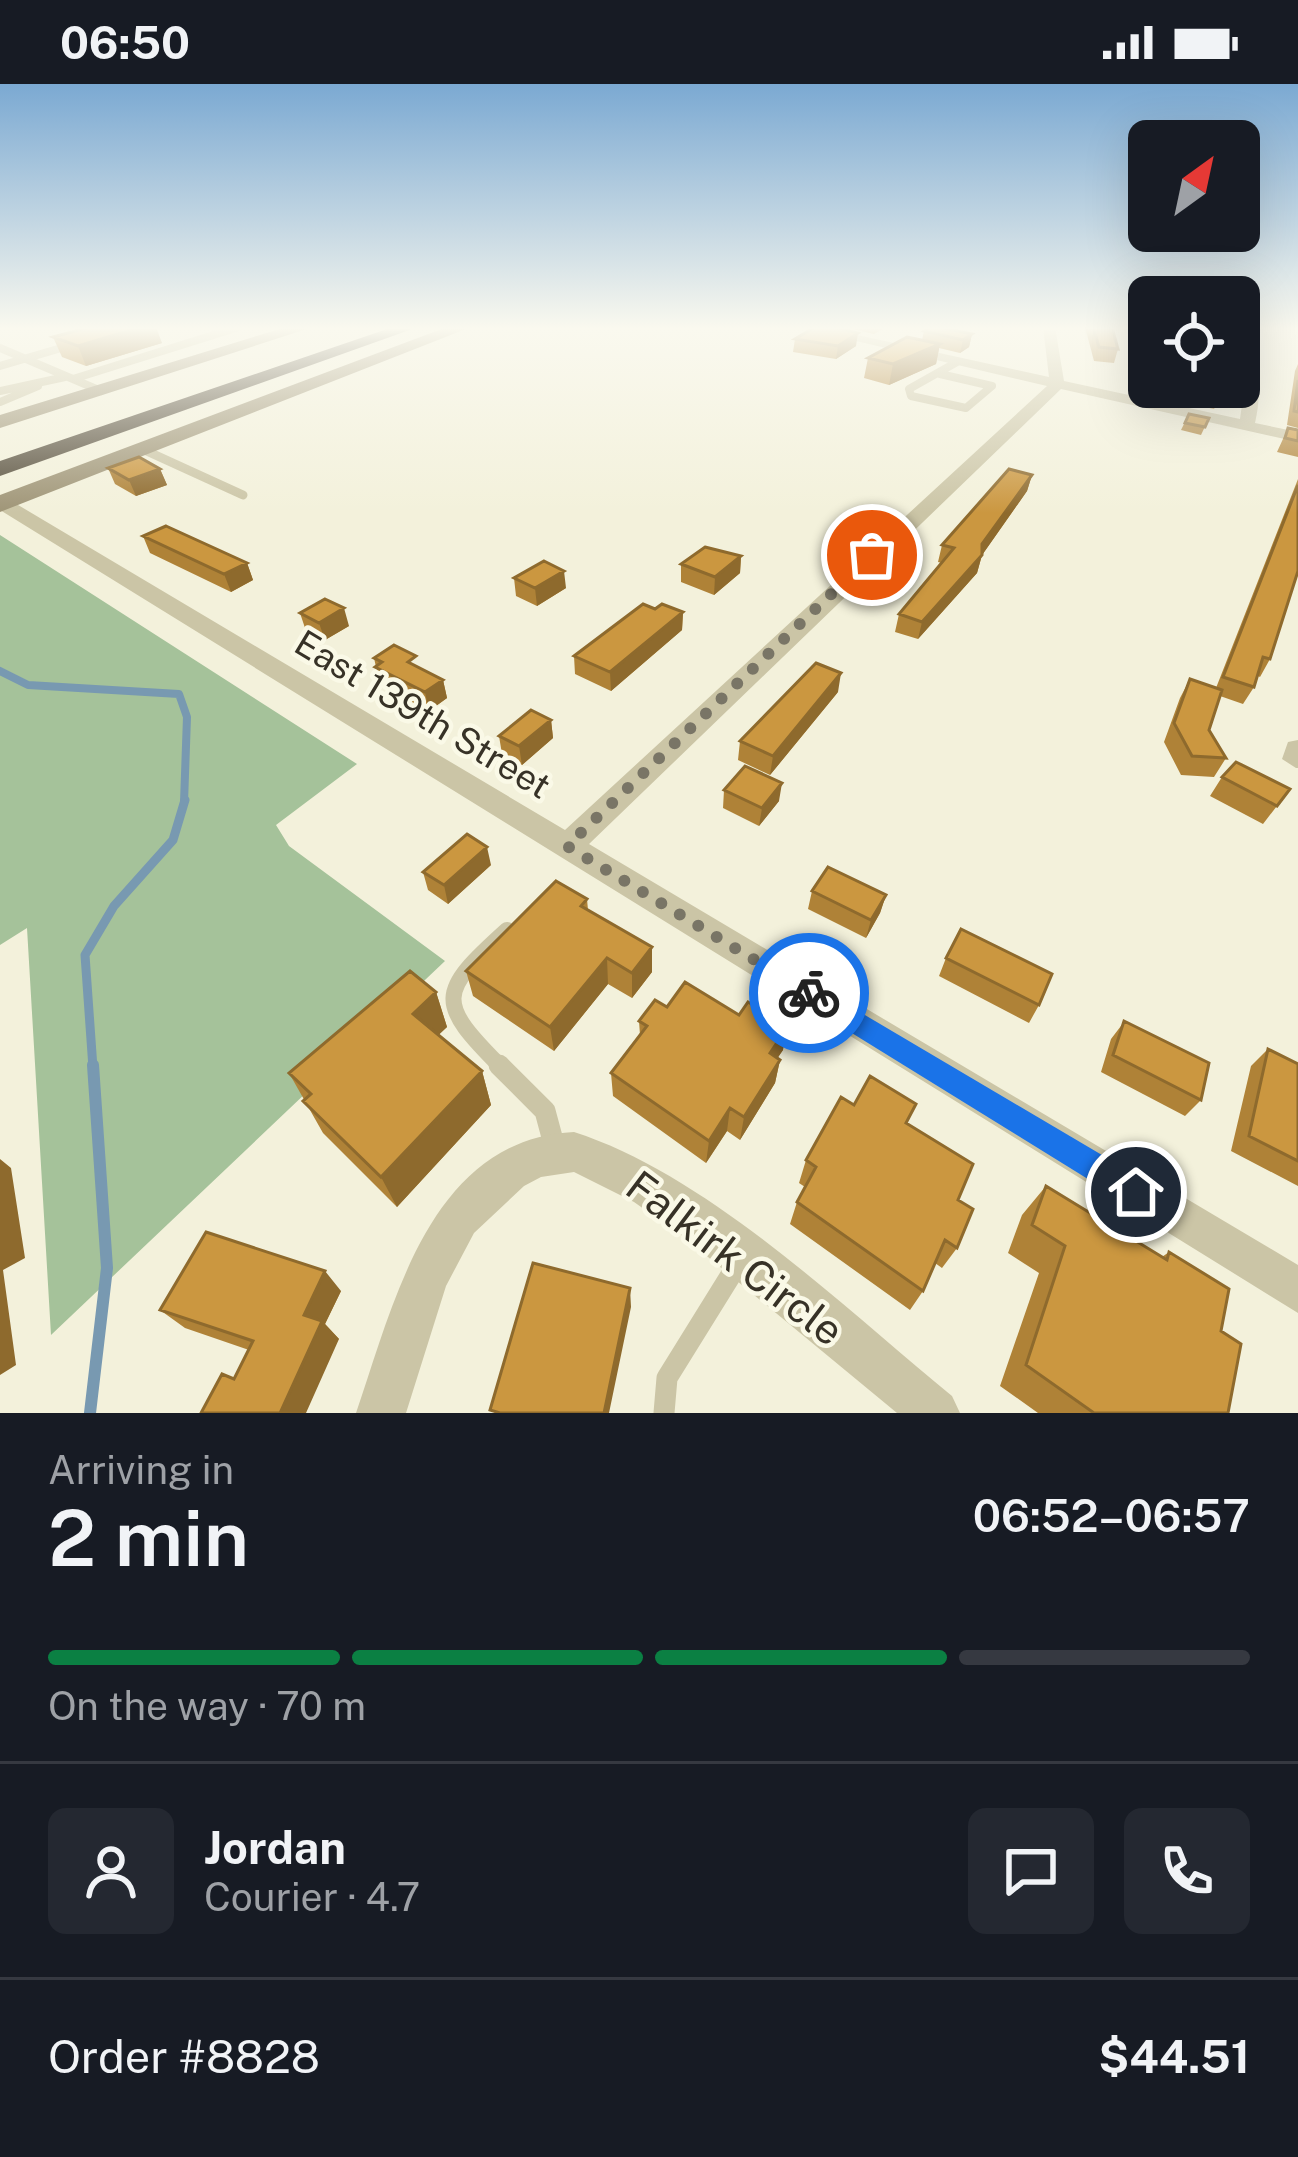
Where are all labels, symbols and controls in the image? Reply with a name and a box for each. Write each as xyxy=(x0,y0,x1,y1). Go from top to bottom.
text: 06:50 xyxy=(60,16,190,69)
north arrow xyxy=(1128,120,1260,252)
map controls xyxy=(1128,120,1260,408)
button: locate xyxy=(1128,276,1260,408)
pin xyxy=(821,504,923,606)
icon: bag xyxy=(839,522,905,588)
street label: East 139th Street xyxy=(288,621,558,807)
courier xyxy=(749,933,869,1053)
icon: bike xyxy=(776,960,842,1026)
pin xyxy=(1085,1141,1187,1243)
icon: home xyxy=(1103,1159,1169,1225)
street label: Falkirk Circle xyxy=(617,1160,853,1355)
text: Arriving in xyxy=(48,1447,234,1493)
text: 06:52–06:57 xyxy=(973,1489,1250,1542)
text: 2 min xyxy=(48,1492,249,1584)
text: On the way · 70 m xyxy=(48,1683,366,1729)
button: person xyxy=(48,1808,174,1934)
button: chat xyxy=(968,1808,1094,1934)
button: phone xyxy=(1124,1808,1250,1934)
text: Jordan xyxy=(204,1821,346,1874)
text: Courier · 4.7 xyxy=(204,1874,420,1920)
text: Order #8828 xyxy=(48,2030,320,2083)
text: $44.51 xyxy=(1099,2030,1250,2083)

